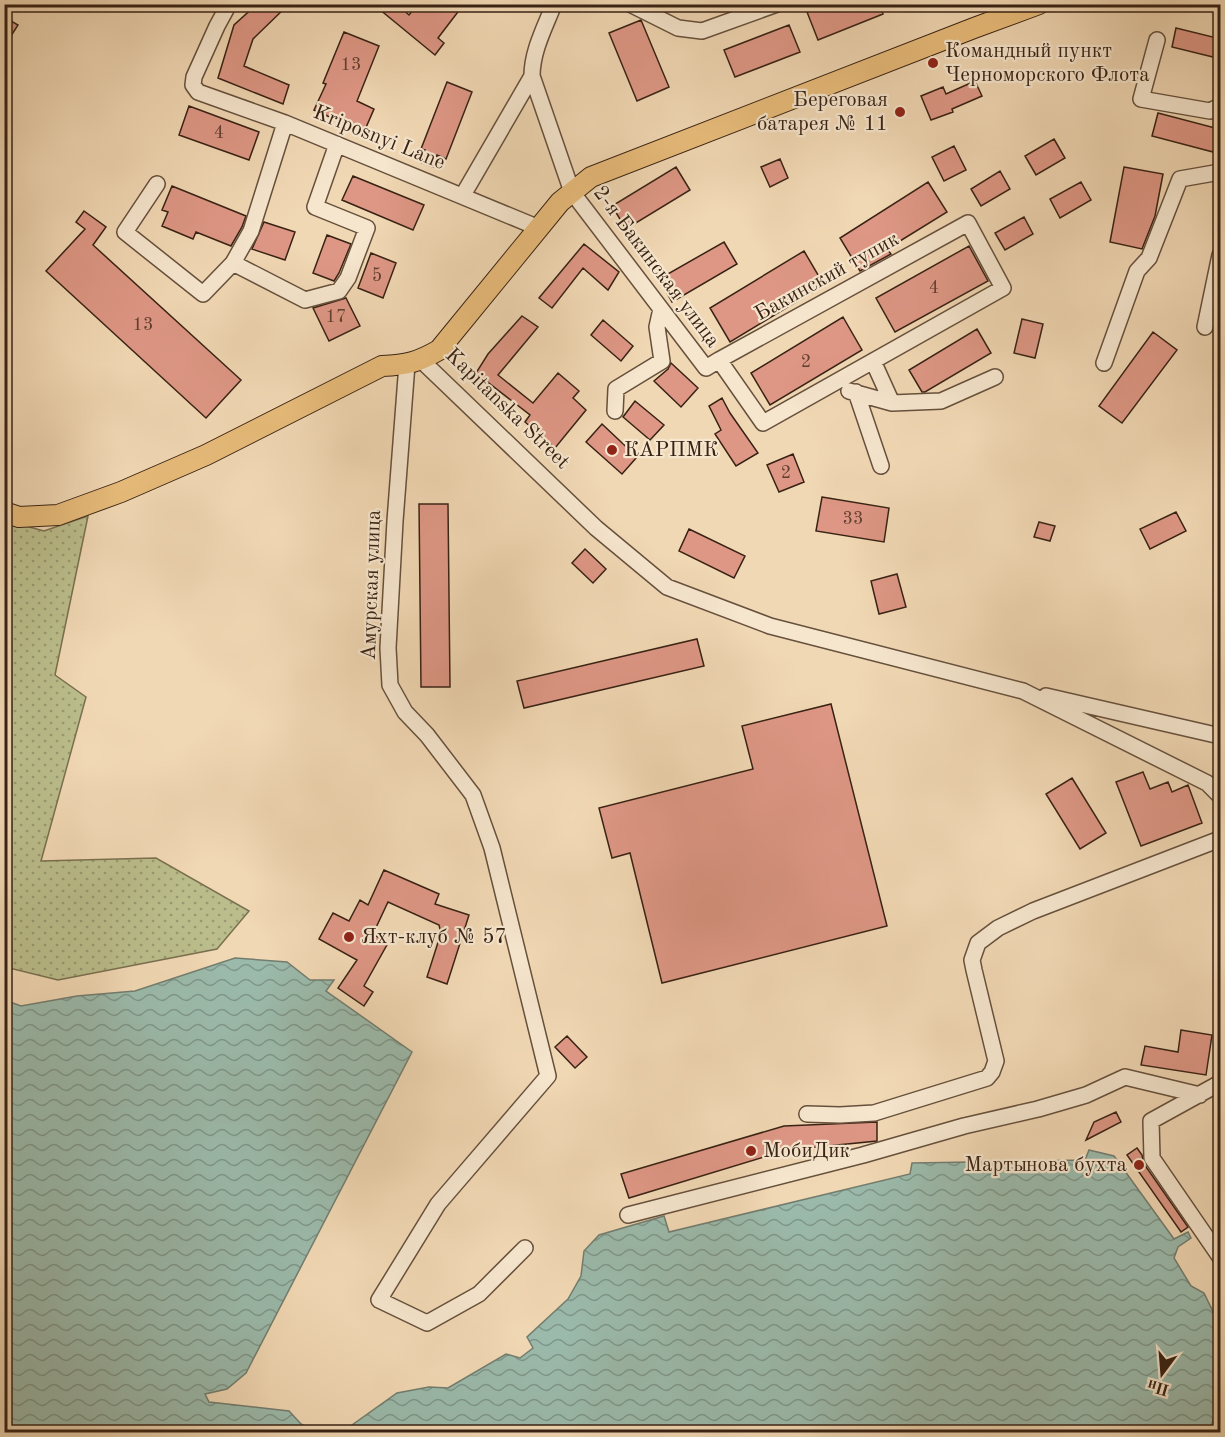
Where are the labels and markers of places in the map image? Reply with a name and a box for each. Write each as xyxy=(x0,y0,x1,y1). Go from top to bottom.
place label: Командный пункт Черноморского Флота xyxy=(945,41,1150,86)
marker: Командный пункт Черноморского Флота xyxy=(926,56,940,70)
place label: Береговая батарея № 11 xyxy=(757,90,888,135)
marker: Береговая батарея № 11 xyxy=(893,105,907,119)
place label: КАРПМК xyxy=(624,440,718,461)
marker: КАРПМК xyxy=(605,443,619,457)
place label: Яхт-клуб № 57 xyxy=(361,927,507,948)
marker: Яхт-клуб № 57 xyxy=(342,930,356,944)
place label: МобиДик xyxy=(763,1141,851,1162)
marker: МобиДик xyxy=(744,1144,758,1158)
place label: Мартынова бухта xyxy=(964,1155,1127,1176)
marker: Мартынова бухта xyxy=(1132,1158,1146,1172)

